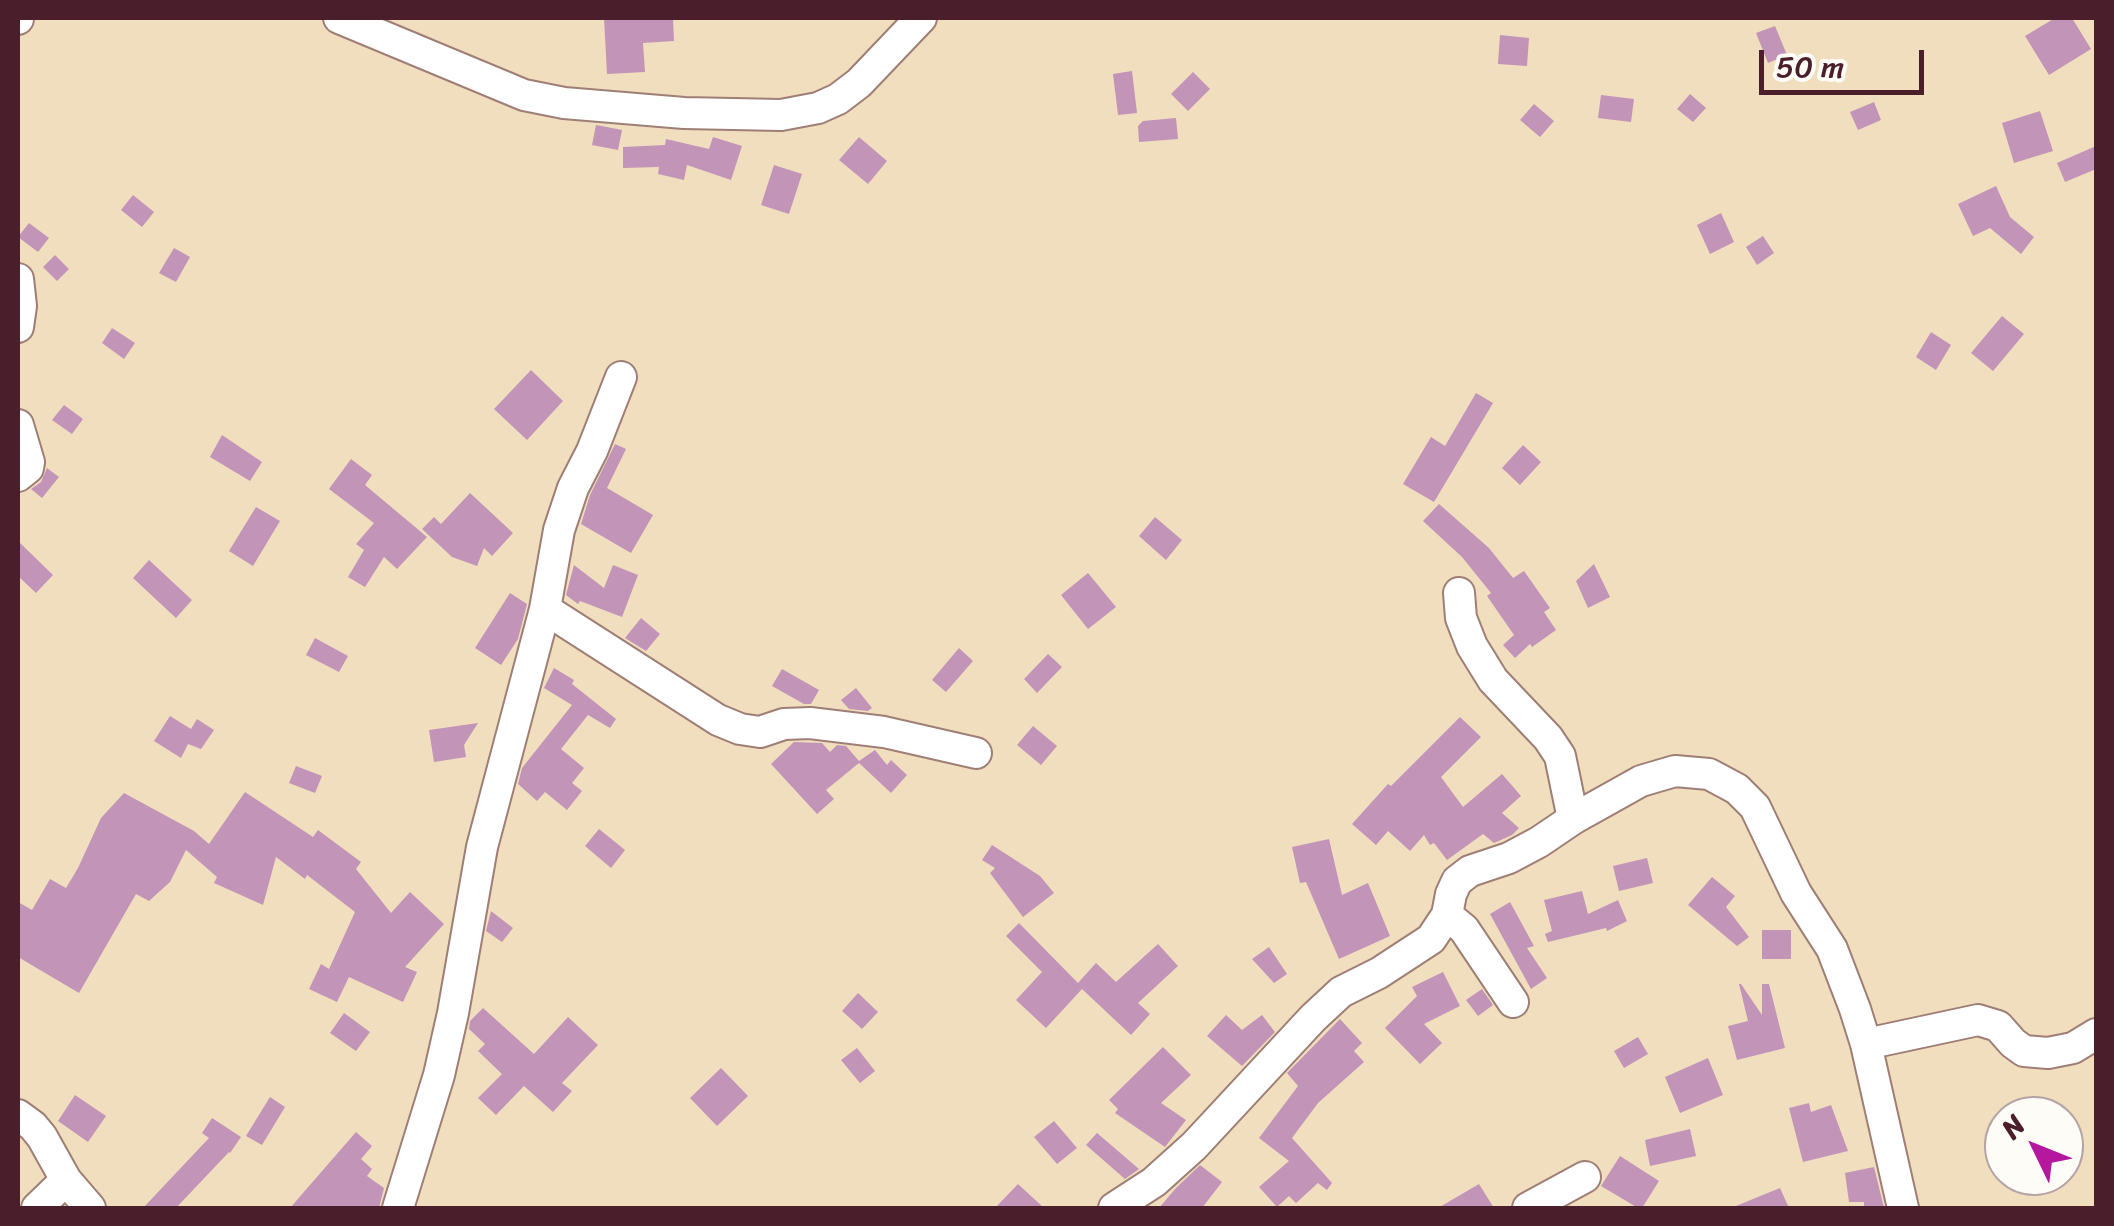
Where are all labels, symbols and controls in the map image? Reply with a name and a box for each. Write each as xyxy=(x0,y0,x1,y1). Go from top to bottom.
scale bar xyxy=(1764,30,1929,92)
text: 50 m xyxy=(1776,40,1844,94)
north arrow xyxy=(1984,1096,2084,1196)
text: N xyxy=(1989,1103,2038,1150)

